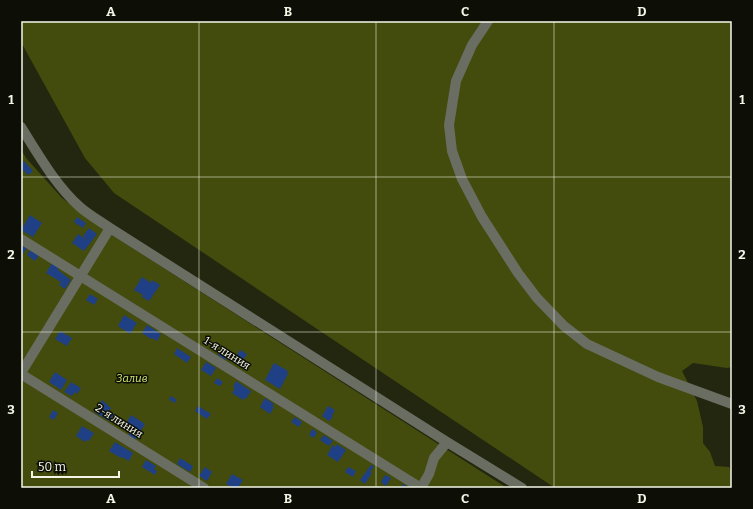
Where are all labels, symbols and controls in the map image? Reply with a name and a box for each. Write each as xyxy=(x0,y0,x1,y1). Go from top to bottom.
text: A xyxy=(106,4,116,19)
text: B xyxy=(284,4,292,19)
text: C xyxy=(461,4,469,19)
text: D xyxy=(637,4,647,19)
text: 1 xyxy=(8,92,14,107)
text: 1 xyxy=(739,92,745,107)
text: 2 xyxy=(7,247,15,262)
text: 2 xyxy=(738,247,746,262)
street label: 1-я линия xyxy=(201,334,253,372)
park label: Залив xyxy=(116,372,148,385)
street label: 2-я линия xyxy=(93,401,145,441)
text: 3 xyxy=(7,402,15,417)
text: 3 xyxy=(738,402,746,417)
scale bar xyxy=(32,453,119,479)
text: 50 m xyxy=(38,460,67,474)
text: A xyxy=(106,491,116,506)
text: B xyxy=(284,491,292,506)
text: C xyxy=(461,491,469,506)
text: D xyxy=(637,491,647,506)

